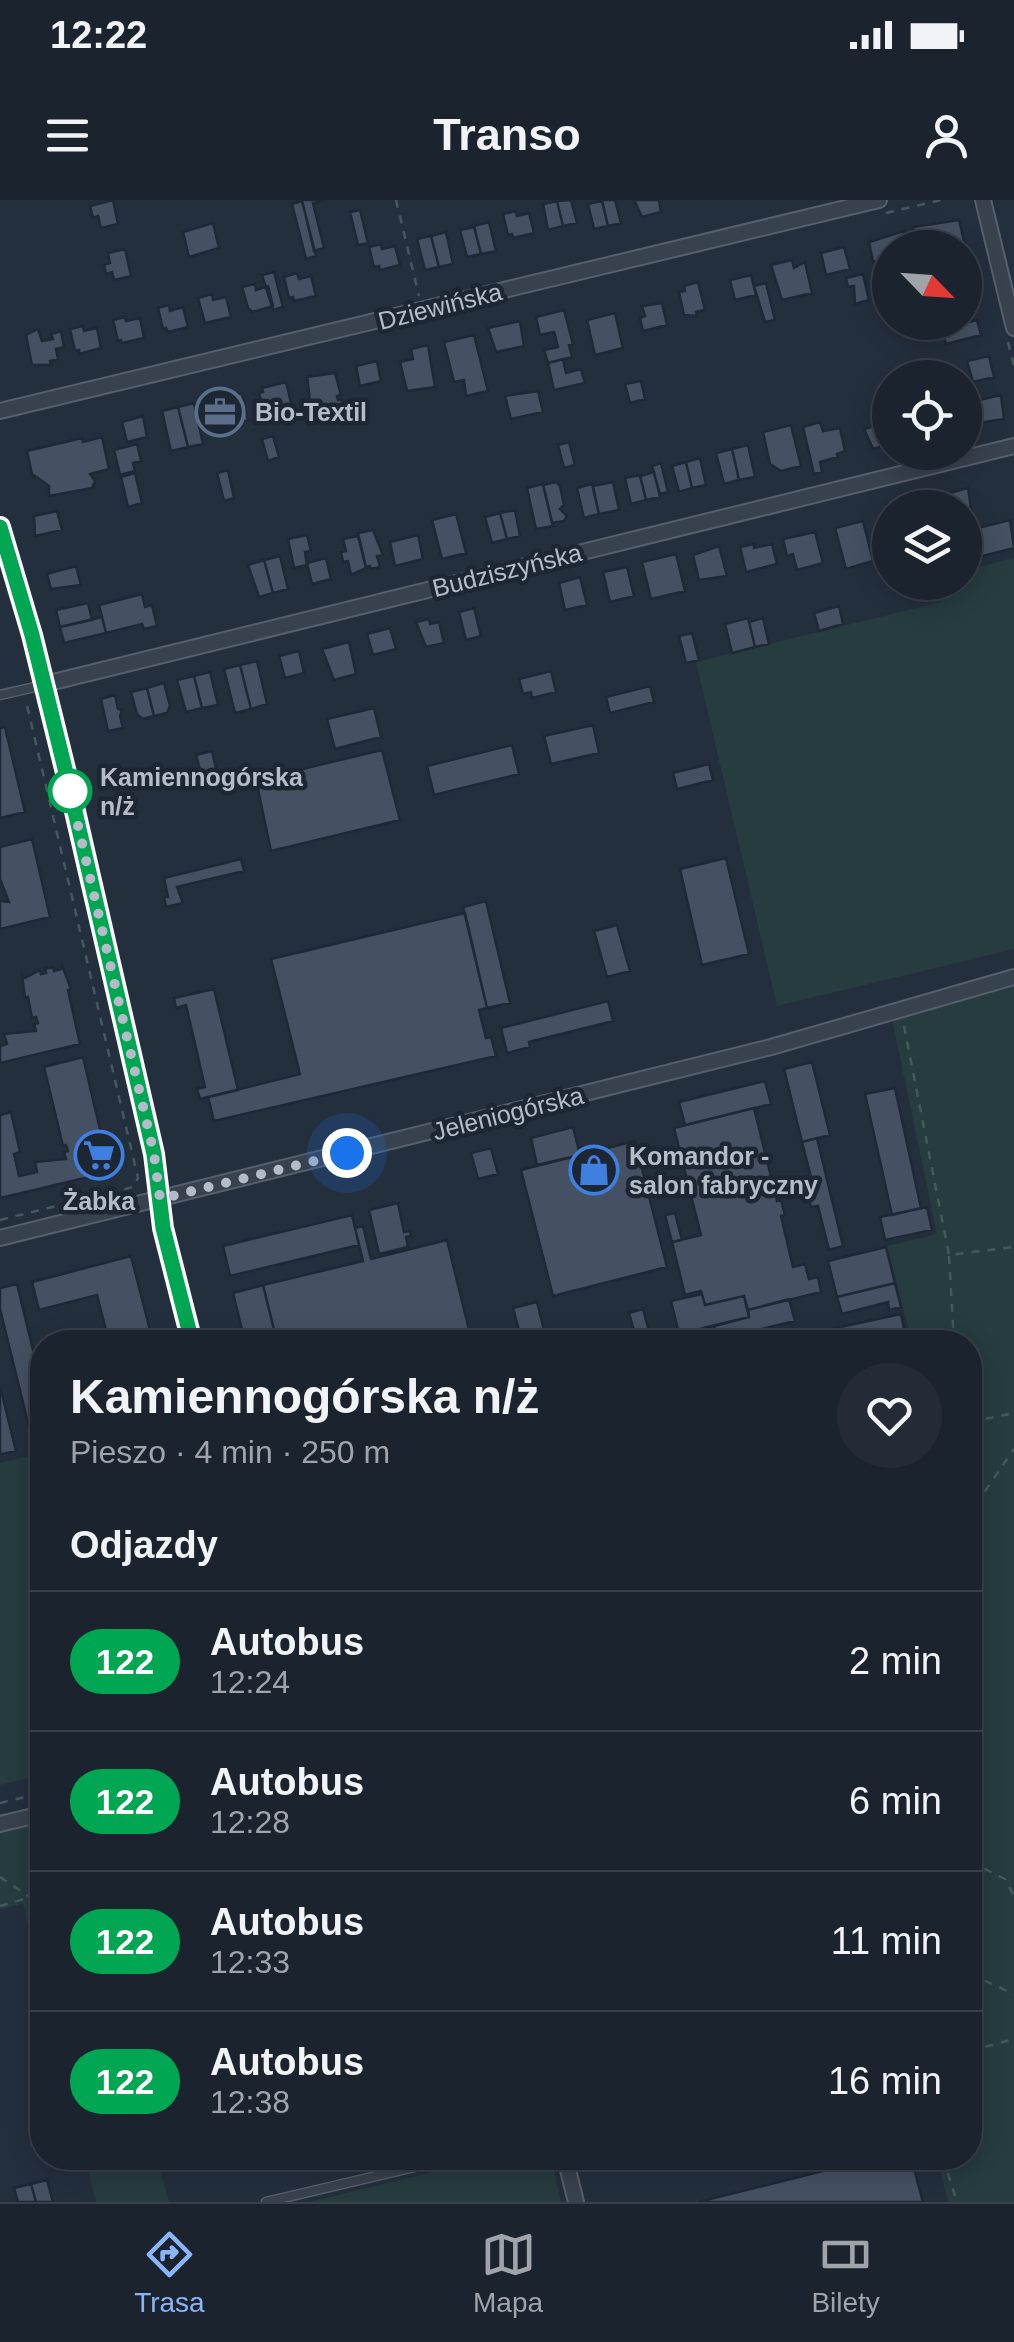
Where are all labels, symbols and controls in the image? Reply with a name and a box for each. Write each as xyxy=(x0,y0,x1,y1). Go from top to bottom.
text: 12:22 xyxy=(50,14,147,56)
icon: menu xyxy=(40,108,95,163)
icon: person xyxy=(919,108,974,163)
text: Transo xyxy=(433,109,581,160)
north arrow xyxy=(872,230,982,340)
map controls xyxy=(872,230,982,600)
street label: Dziewińska xyxy=(375,277,505,335)
button: locate xyxy=(872,360,982,470)
office icon: Bio-Textil xyxy=(194,386,246,438)
place label: Bio-Textil xyxy=(255,398,367,426)
button: layers xyxy=(872,490,982,600)
street label: Budziszyńska xyxy=(429,538,585,602)
place label: Kamiennogórska n/ż xyxy=(100,763,304,820)
marker: Kamiennogórska n/ż xyxy=(49,770,91,812)
street label: Jeleniogórska xyxy=(430,1081,586,1145)
your location xyxy=(322,1128,372,1178)
supermarket icon: Żabka xyxy=(73,1129,125,1181)
place label: Komandor - salon fabryczny xyxy=(629,1142,818,1199)
shop icon: Komandor - salon fabryczny xyxy=(568,1144,620,1196)
place label: Żabka xyxy=(63,1187,136,1215)
button: heart xyxy=(837,1363,942,1468)
text: Kamiennogórska n/ż xyxy=(70,1370,539,1423)
text: Pieszo · 4 min · 250 m xyxy=(70,1434,390,1470)
text: Odjazdy xyxy=(70,1524,218,1566)
text: Autobus xyxy=(210,1621,364,1663)
text: 2 min xyxy=(849,1640,942,1682)
text: 122 xyxy=(96,1642,154,1681)
text: 12:24 xyxy=(210,1664,290,1700)
text: Autobus xyxy=(210,1761,364,1803)
text: 6 min xyxy=(849,1780,942,1822)
text: 122 xyxy=(96,1782,154,1821)
text: 12:28 xyxy=(210,1804,290,1840)
text: Autobus xyxy=(210,1901,364,1943)
text: 11 min xyxy=(831,1920,942,1962)
text: 122 xyxy=(96,1922,154,1961)
text: 12:33 xyxy=(210,1944,290,1980)
text: Autobus xyxy=(210,2041,364,2083)
text: 16 min xyxy=(828,2060,942,2102)
text: 122 xyxy=(96,2062,154,2101)
text: 12:38 xyxy=(210,2084,290,2120)
tab: Trasa xyxy=(134,2227,205,2319)
tab: Mapa xyxy=(473,2227,543,2319)
tab: Bilety xyxy=(811,2227,880,2319)

